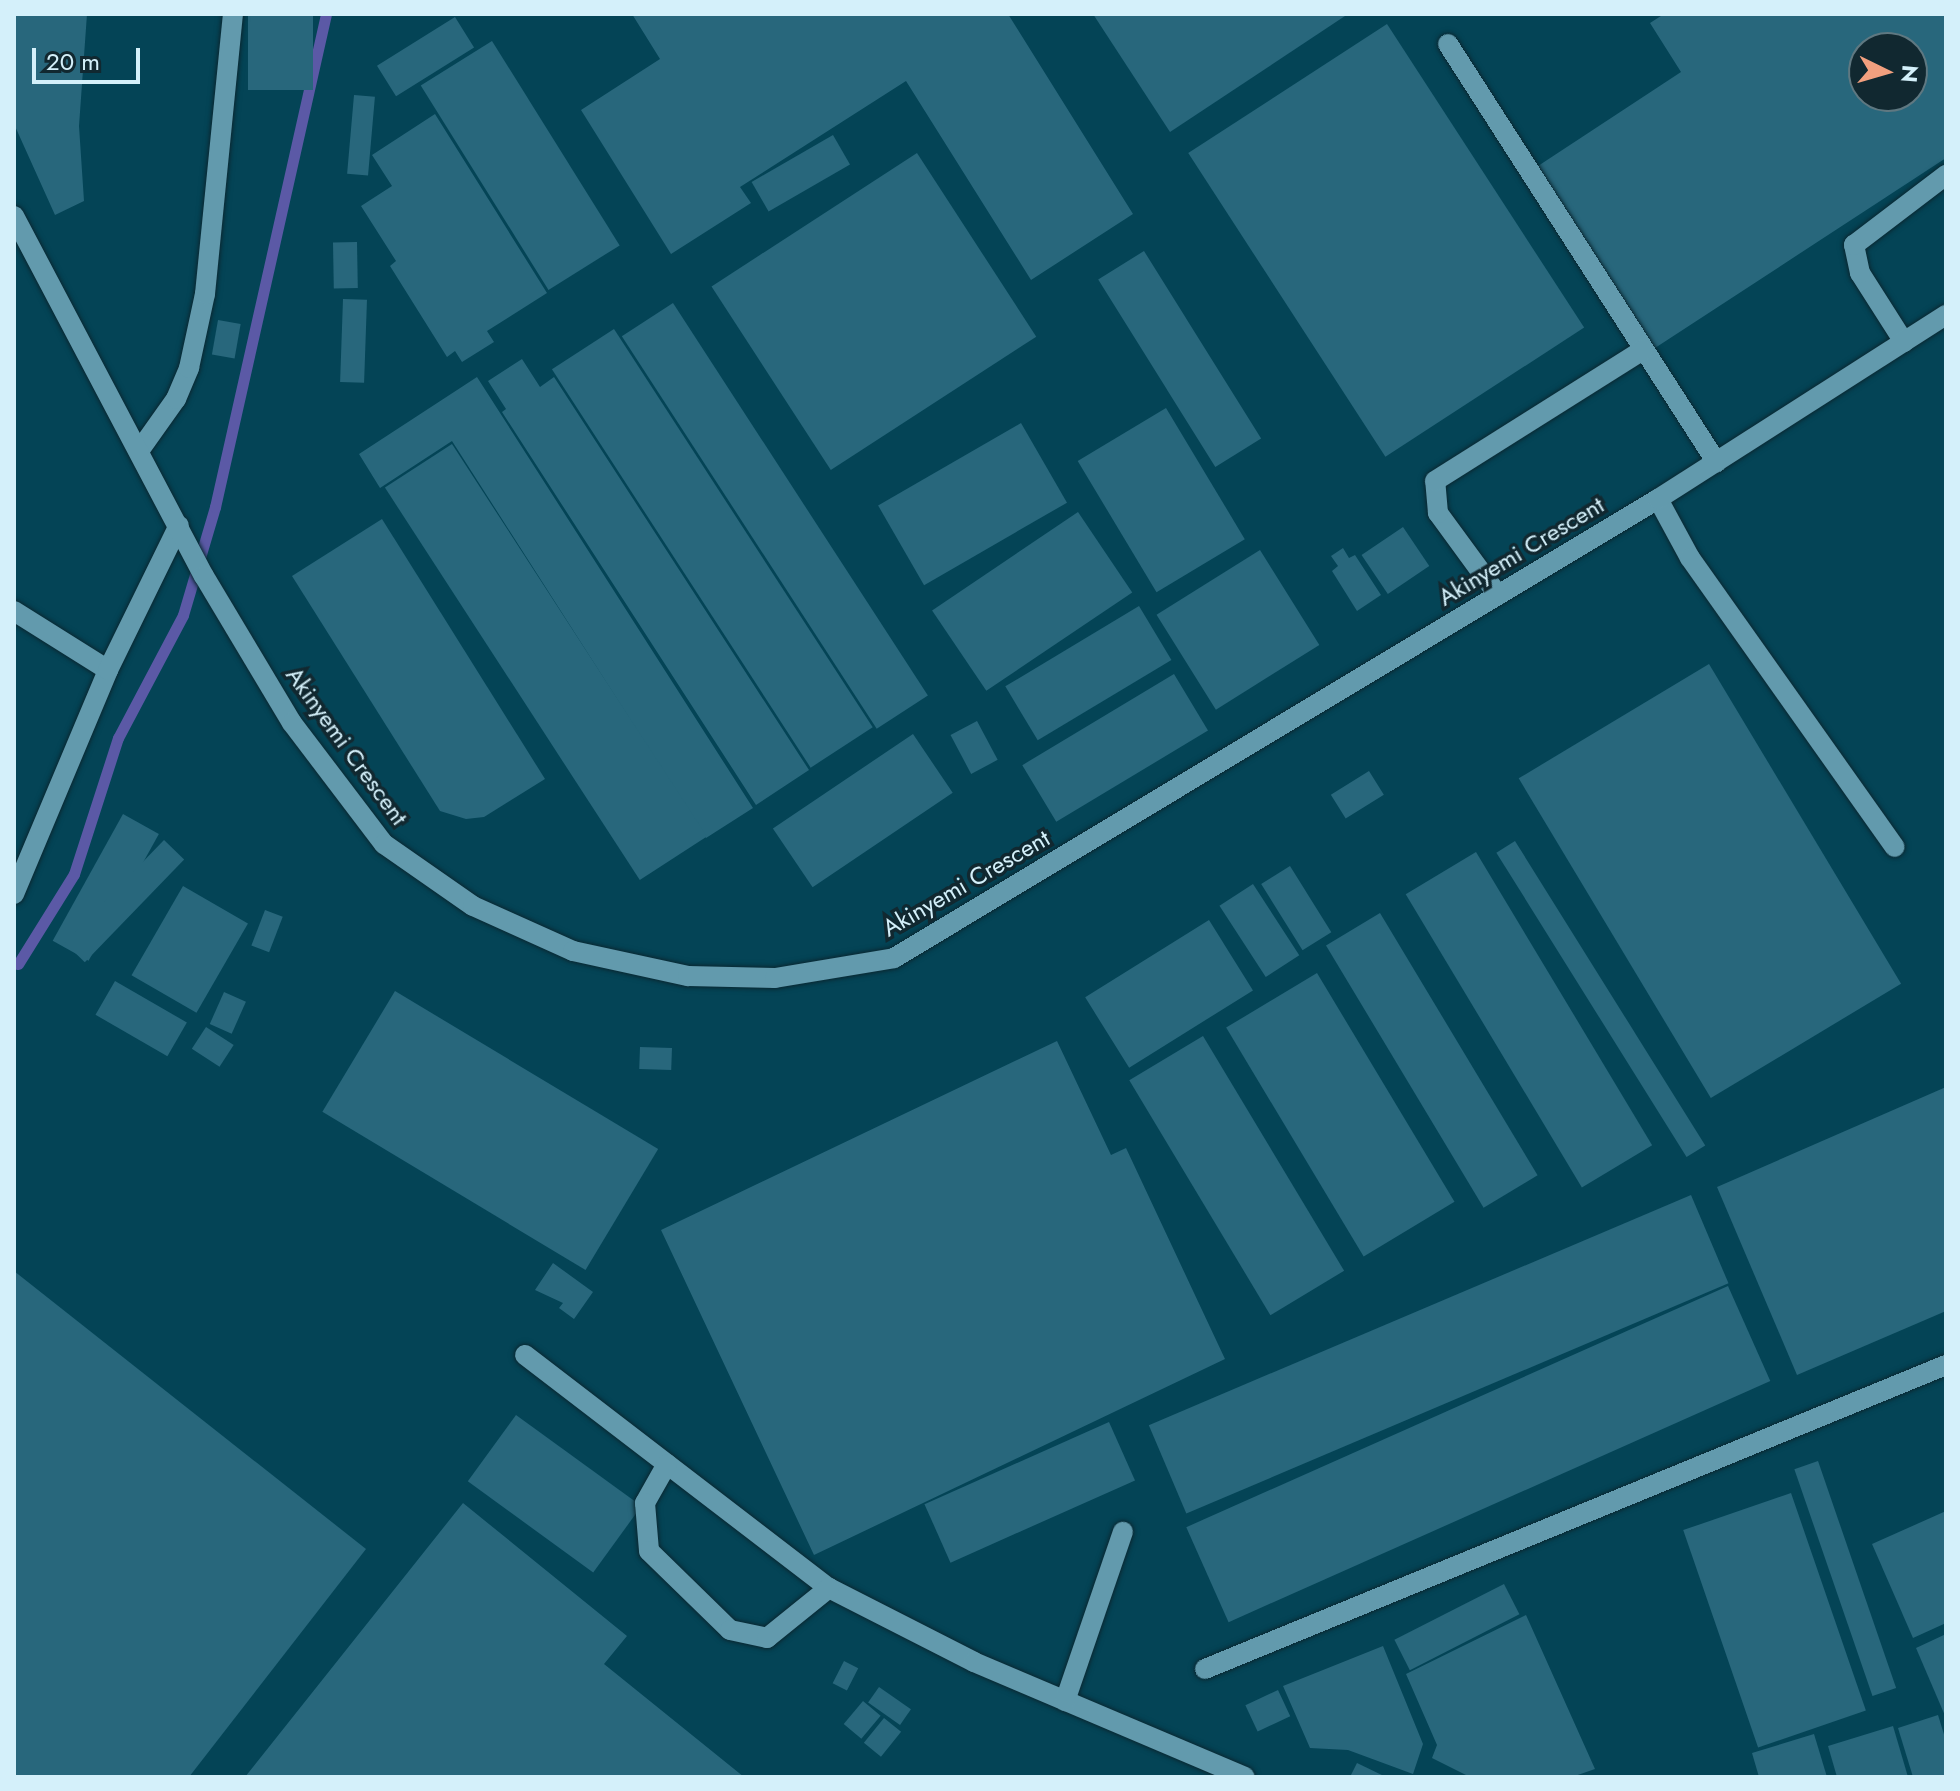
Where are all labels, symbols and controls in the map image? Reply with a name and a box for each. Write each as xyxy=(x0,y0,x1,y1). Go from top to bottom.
scale bar xyxy=(36,32,144,82)
north arrow xyxy=(1848,32,1928,112)
text: 20 m xyxy=(46,44,100,79)
text: N xyxy=(1893,64,1927,84)
street label: Akinyemi Crescent xyxy=(1433,490,1609,612)
street label: Akinyemi Crescent xyxy=(280,661,414,831)
street label: Akinyemi Crescent xyxy=(877,823,1055,943)

